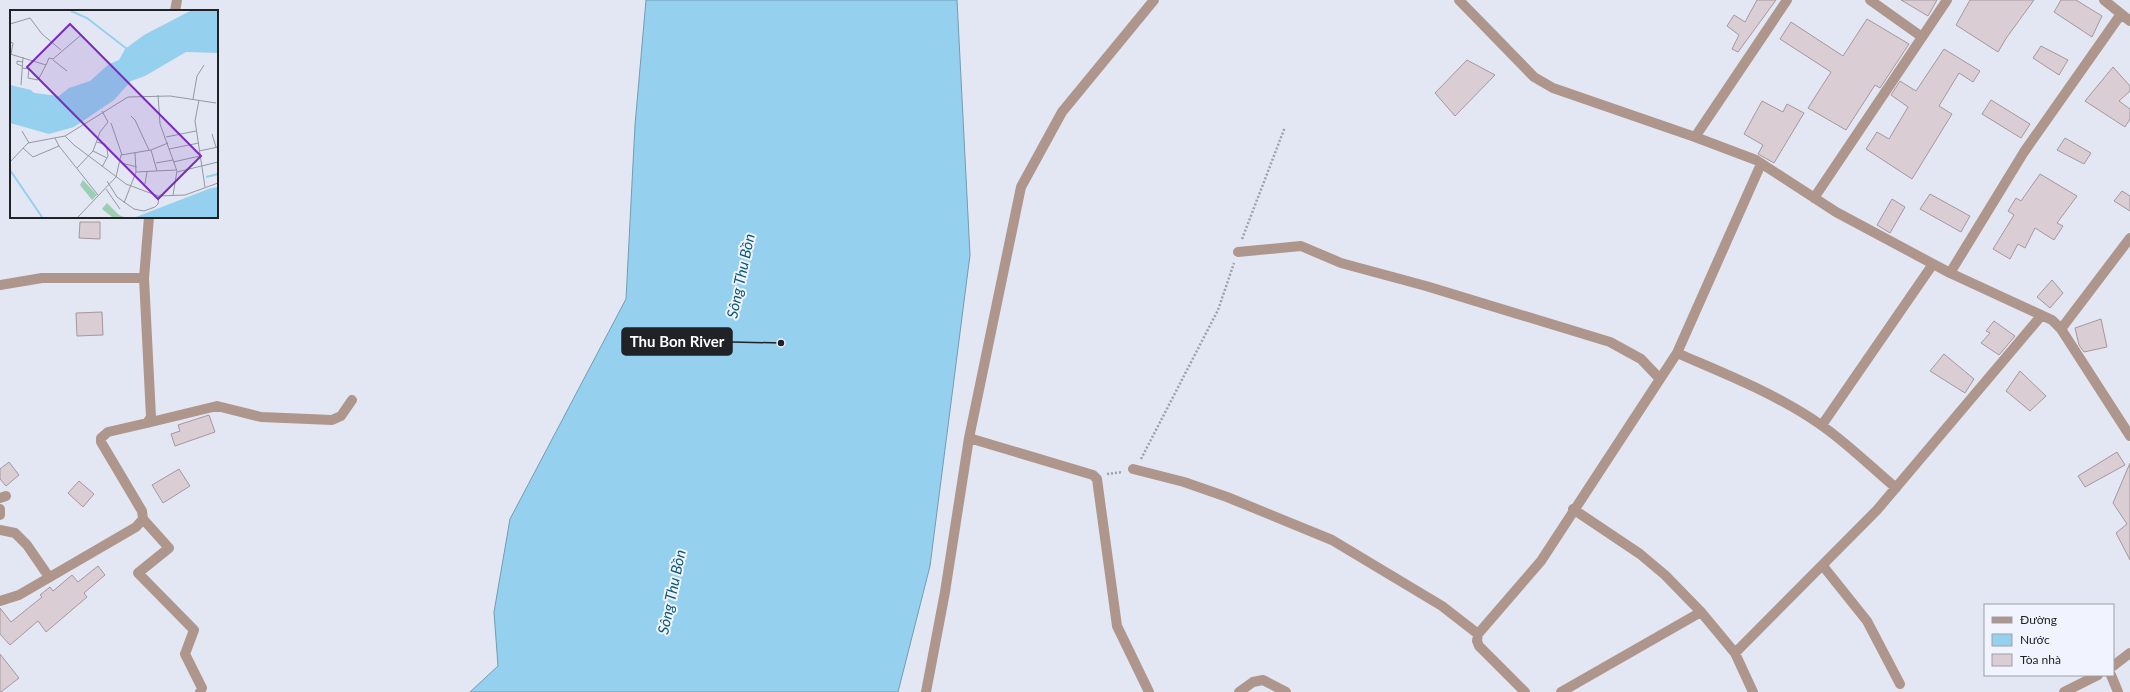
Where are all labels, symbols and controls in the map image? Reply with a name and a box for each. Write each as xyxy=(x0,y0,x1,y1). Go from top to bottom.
inset map xyxy=(10,10,218,218)
water label: Sông Thu Bồn xyxy=(722,232,758,320)
callout: Thu Bon River xyxy=(622,328,732,355)
text: Thu Bon River xyxy=(630,332,725,350)
water label: Sông Thu Bồn xyxy=(653,548,689,636)
legend xyxy=(1984,604,2114,676)
text: Đường xyxy=(2020,612,2057,627)
text: Nước xyxy=(2020,632,2050,647)
text: Tòa nhà xyxy=(2020,652,2061,667)

